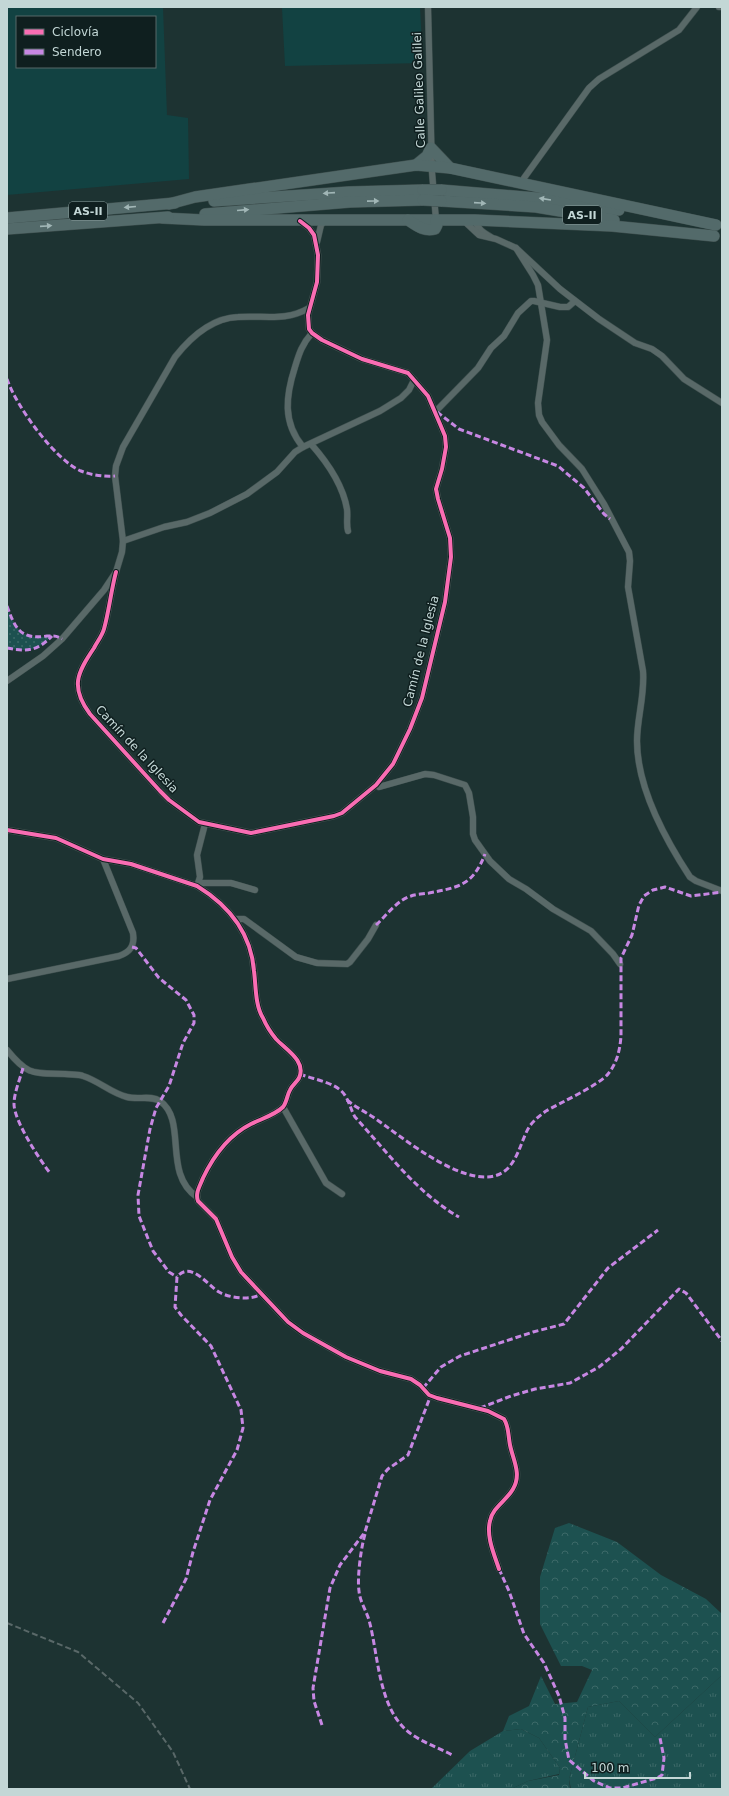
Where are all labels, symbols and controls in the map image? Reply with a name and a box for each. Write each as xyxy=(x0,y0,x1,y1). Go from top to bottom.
legend xyxy=(16,16,156,68)
text: Ciclovía xyxy=(52,25,99,39)
street label: Calle Galileo Galilei xyxy=(410,32,428,148)
text: Sendero xyxy=(52,45,102,59)
one-way arrow xyxy=(322,190,335,197)
one-way arrow xyxy=(539,196,551,202)
one-way arrow xyxy=(367,198,379,205)
one-way arrow xyxy=(474,200,486,207)
road number: AS-II xyxy=(69,202,107,220)
one-way arrow xyxy=(124,204,136,211)
road number: AS-II xyxy=(563,206,601,224)
one-way arrow xyxy=(237,207,249,214)
one-way arrow xyxy=(40,223,52,230)
street label: Camín de la Iglesia xyxy=(400,594,442,708)
street label: Camín de la Iglesia xyxy=(93,702,181,796)
scale bar xyxy=(585,1754,690,1780)
text: 100 m xyxy=(591,1761,629,1775)

